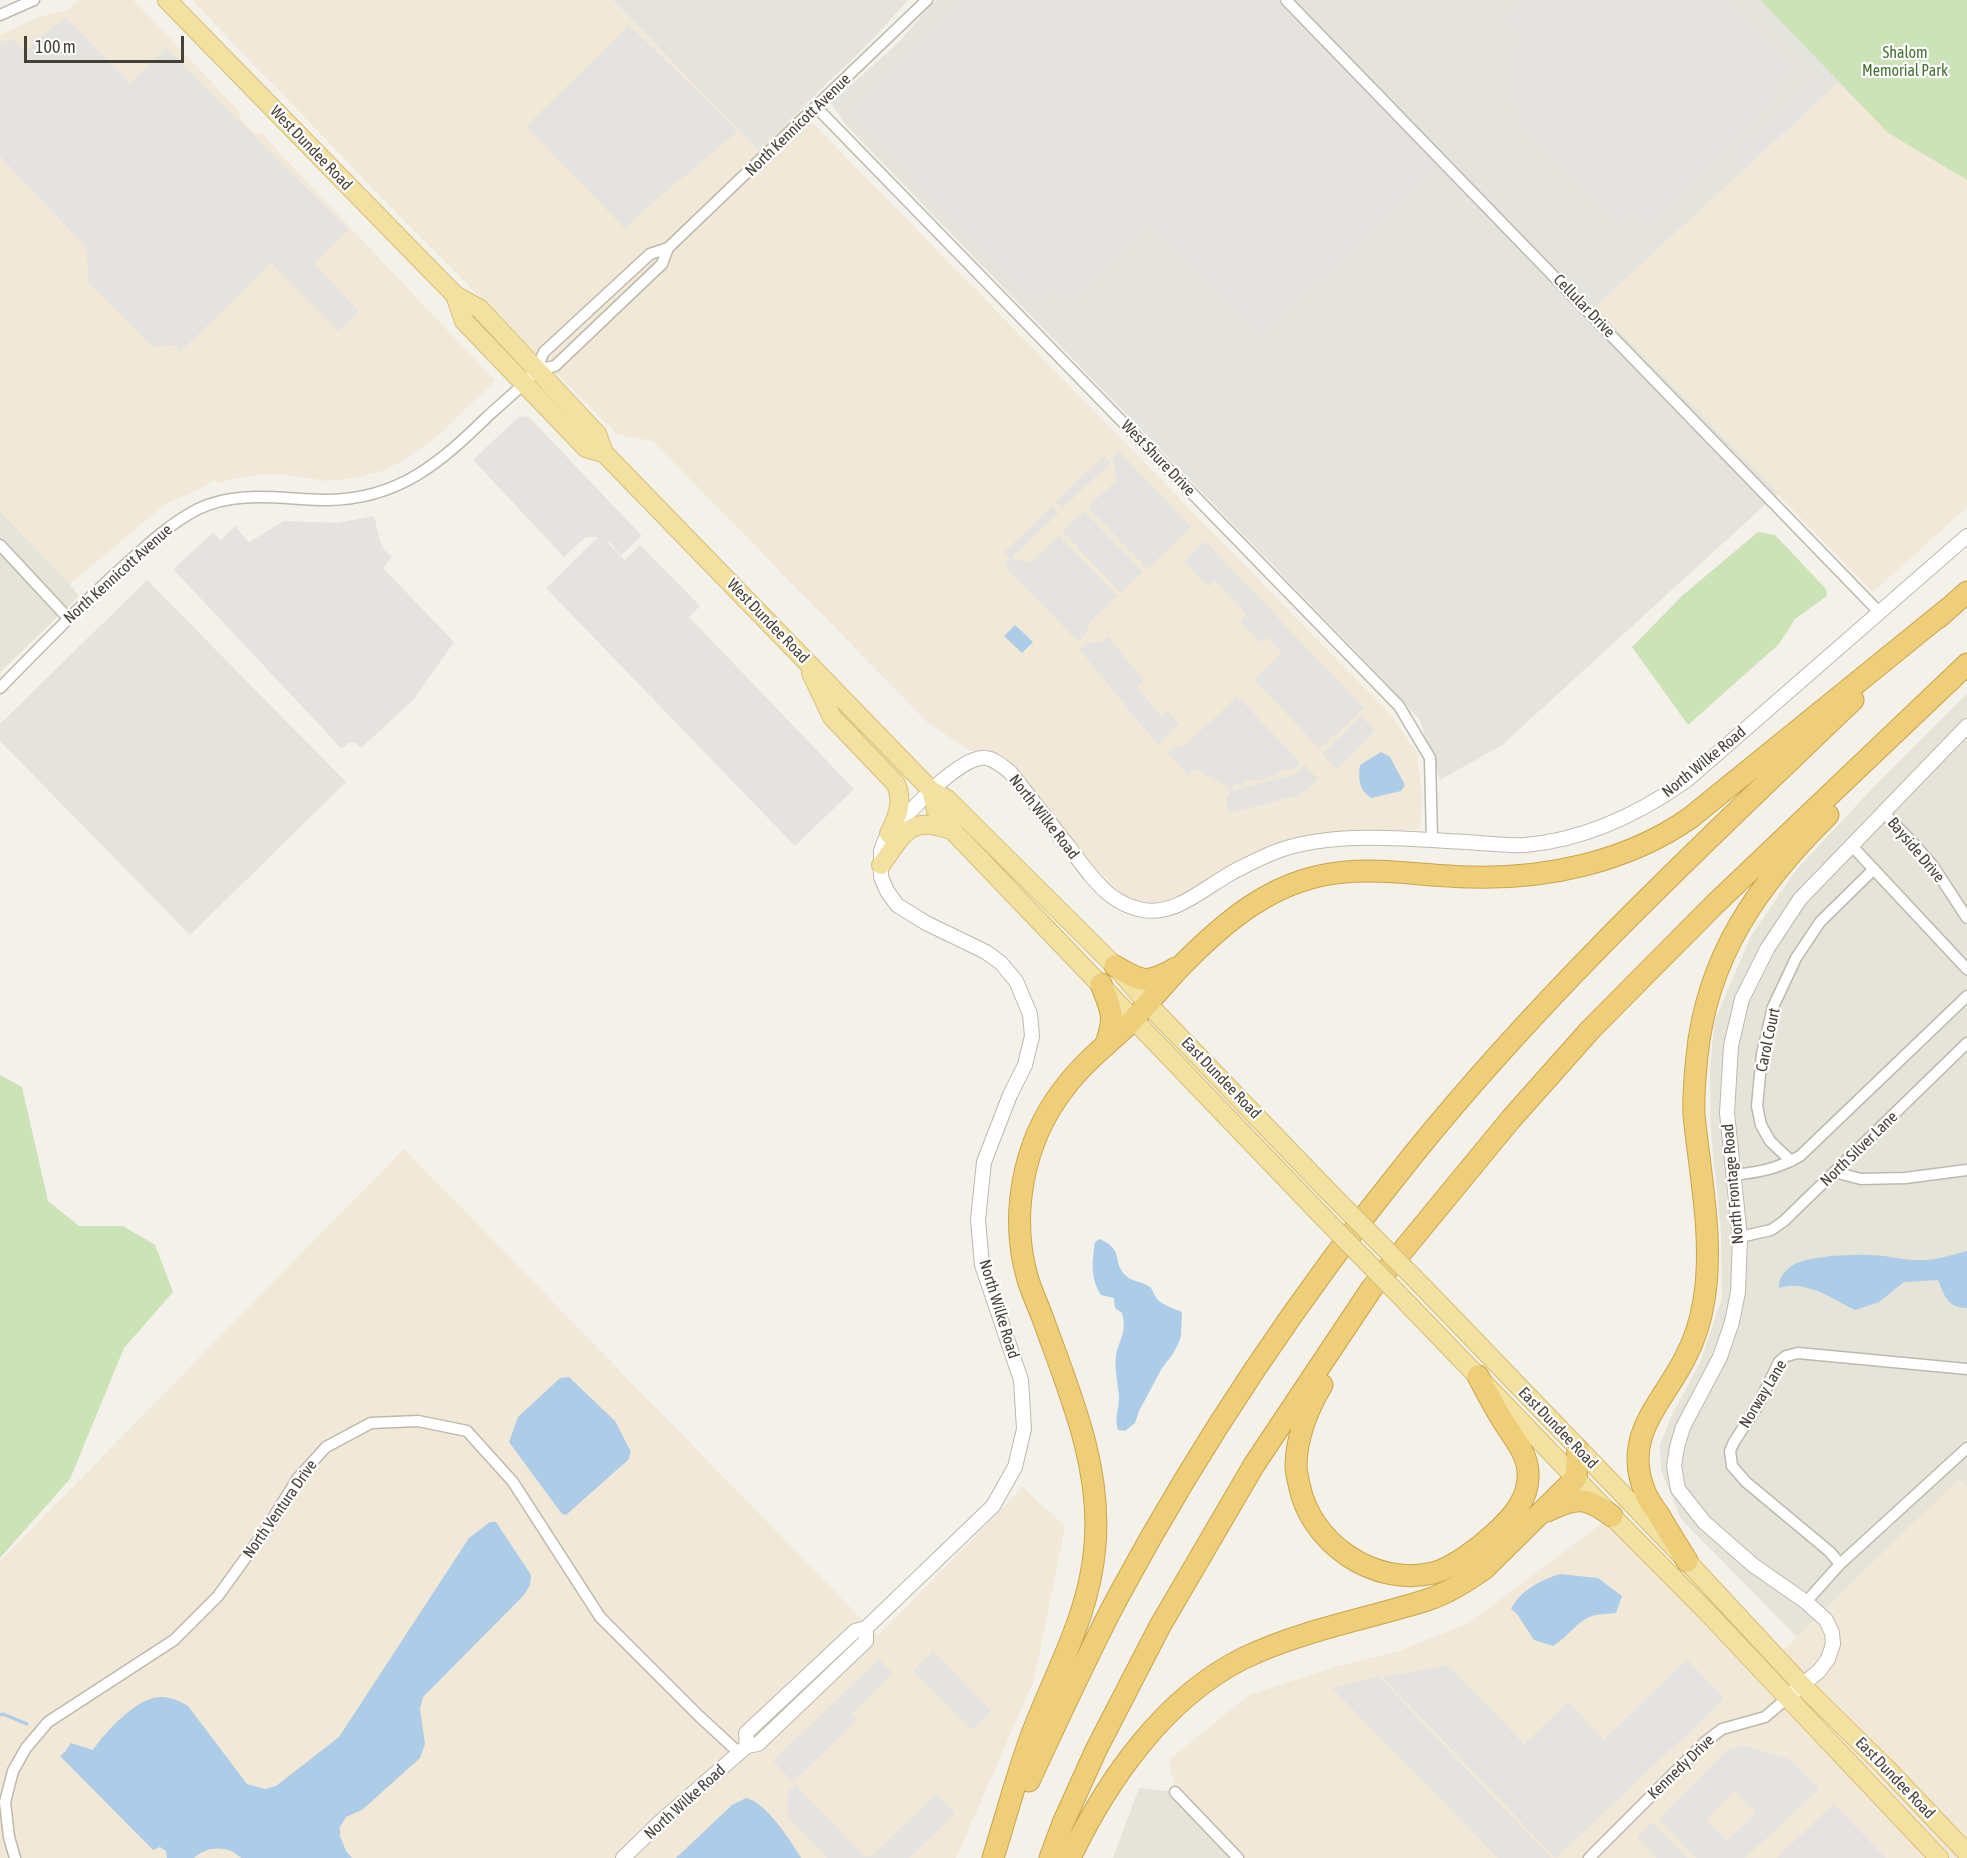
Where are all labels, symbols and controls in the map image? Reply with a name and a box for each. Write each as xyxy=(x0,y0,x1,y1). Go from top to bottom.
scale bar xyxy=(27,24,188,62)
text: 100 m xyxy=(35,36,76,57)
park label: Shalom Memorial Park xyxy=(1862,43,1948,81)
street label: North Kennicott Avenue xyxy=(741,70,855,180)
street label: West Dundee Road xyxy=(266,102,356,194)
street label: Cellular Drive xyxy=(1549,270,1619,342)
street label: West Shure Drive xyxy=(1117,416,1199,500)
street label: North Kennicott Avenue xyxy=(60,520,176,628)
street label: West Dundee Road xyxy=(723,575,813,667)
street label: North Wilke Road xyxy=(1658,722,1750,802)
street label: North Wilke Road xyxy=(1005,771,1083,863)
street label: Bayside Drive xyxy=(1883,814,1949,886)
street label: Carol Court xyxy=(1752,1006,1784,1074)
street label: East Dundee Road xyxy=(1177,1033,1265,1123)
street label: North Silver Lane xyxy=(1816,1107,1902,1191)
street label: North Frontage Road xyxy=(1718,1123,1748,1245)
street label: North Wilke Road xyxy=(975,1257,1023,1361)
street label: Norway Lane xyxy=(1735,1357,1791,1431)
street label: East Dundee Road xyxy=(1514,1383,1602,1473)
street label: North Ventura Drive xyxy=(239,1456,321,1562)
street label: Kennedy Drive xyxy=(1644,1731,1718,1803)
street label: East Dundee Road xyxy=(1851,1733,1939,1823)
street label: North Wilke Road xyxy=(641,1761,729,1843)

